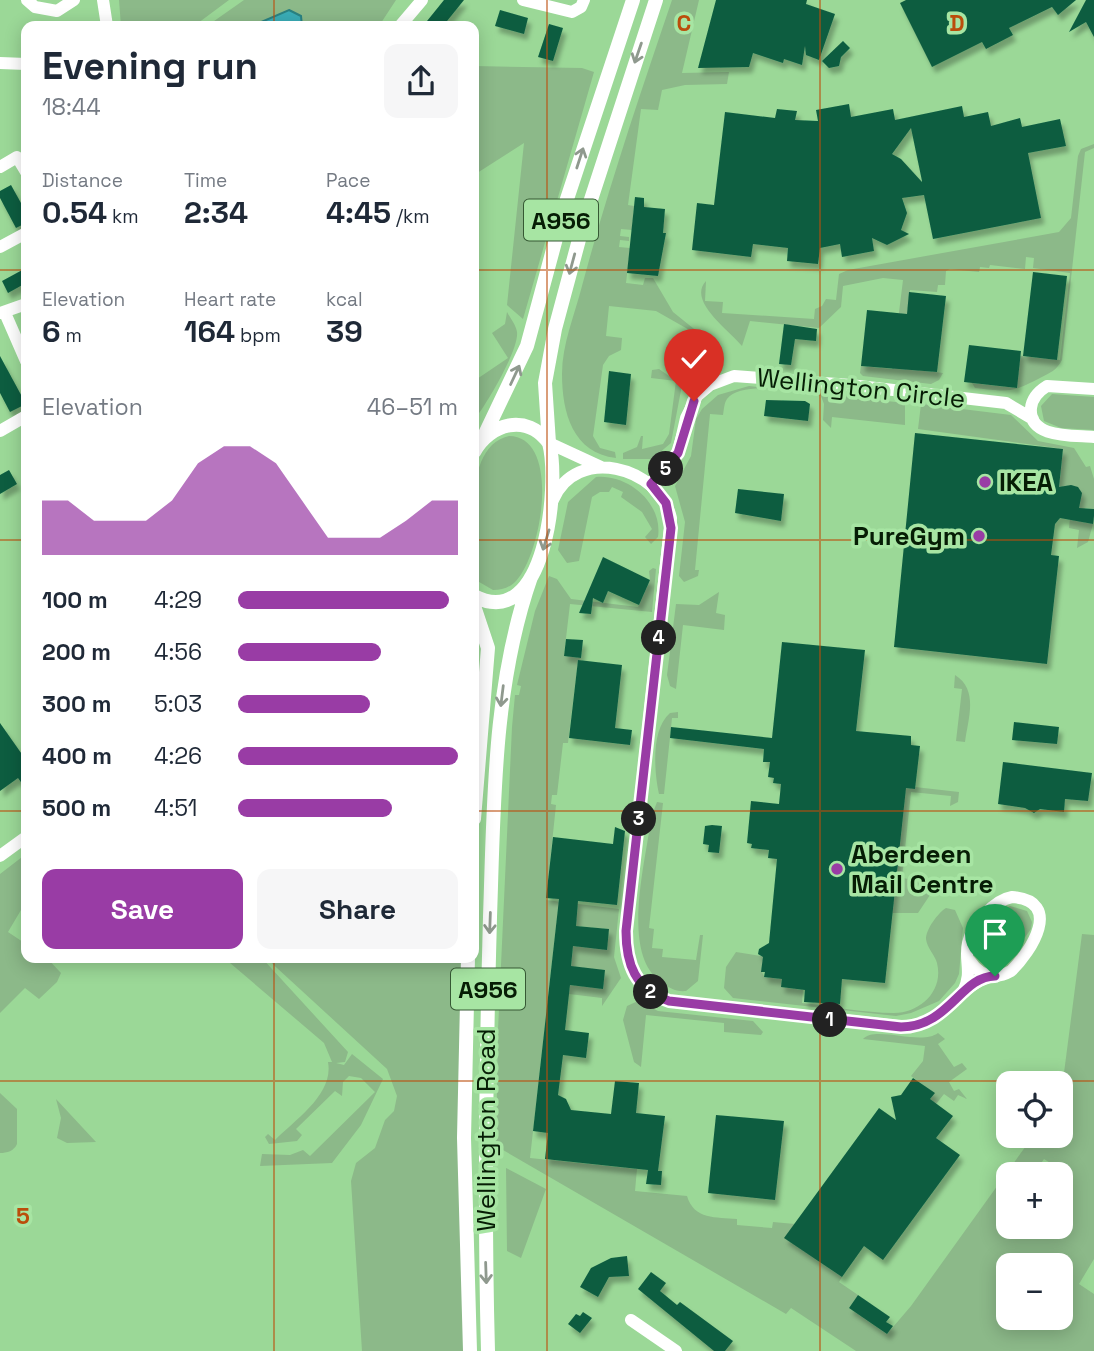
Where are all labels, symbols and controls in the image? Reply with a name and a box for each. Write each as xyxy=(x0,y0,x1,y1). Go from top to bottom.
text: C xyxy=(677,8,691,38)
text: D xyxy=(949,8,965,38)
one-way arrow xyxy=(631,41,643,63)
text: Evening run xyxy=(42,42,258,90)
button: share xyxy=(384,44,458,118)
text: 18:44 xyxy=(42,92,101,122)
one-way arrow xyxy=(575,147,588,169)
text: Distance xyxy=(42,168,123,193)
text: Time xyxy=(184,168,227,193)
text: Pace xyxy=(326,168,370,193)
text: 0.54 xyxy=(42,193,107,232)
text: 2:34 xyxy=(184,193,248,232)
text: 4:45 xyxy=(326,193,391,232)
road number: A956 xyxy=(524,200,598,240)
text: km xyxy=(107,204,139,229)
text: /km xyxy=(391,204,430,229)
one-way arrow xyxy=(565,253,578,275)
text: Elevation xyxy=(42,287,125,312)
text: Heart rate xyxy=(184,287,276,312)
text: kcal xyxy=(326,287,363,312)
text: 6 xyxy=(42,312,61,351)
text: 164 xyxy=(184,312,235,351)
text: 39 xyxy=(326,312,363,351)
text: m xyxy=(61,323,82,348)
text: bpm xyxy=(235,323,281,348)
pin xyxy=(664,329,724,401)
icon: check xyxy=(675,340,713,378)
street label: Wellington Circle xyxy=(755,360,967,416)
one-way arrow xyxy=(509,365,522,386)
text: Elevation xyxy=(42,392,143,422)
text: 46–51 m xyxy=(367,392,458,422)
pin: 5 xyxy=(648,452,684,486)
text: 5 xyxy=(660,456,671,481)
place label: IKEA xyxy=(999,465,1054,499)
marker: IKEA xyxy=(977,474,993,490)
place label: PureGym xyxy=(853,519,965,553)
one-way arrow xyxy=(538,528,551,550)
marker: PureGym xyxy=(971,528,987,544)
text: 100 m xyxy=(42,585,108,615)
text: 4:29 xyxy=(154,585,202,615)
pin: 4 xyxy=(642,620,676,656)
text: 4 xyxy=(652,625,665,650)
text: 200 m xyxy=(42,637,111,667)
text: 4:56 xyxy=(154,637,202,667)
one-way arrow xyxy=(496,684,509,707)
text: 300 m xyxy=(42,689,111,719)
text: 5:03 xyxy=(154,689,202,719)
text: 400 m xyxy=(42,741,112,771)
text: 4:26 xyxy=(154,741,202,771)
text: 500 m xyxy=(42,793,111,823)
text: 4:51 xyxy=(154,793,197,823)
pin: 3 xyxy=(622,802,656,836)
text: 3 xyxy=(633,806,644,831)
place label: Aberdeen Mail Centre xyxy=(851,837,993,901)
marker: Aberdeen Mail Centre xyxy=(829,861,845,877)
button: Save xyxy=(42,869,243,949)
button: Share xyxy=(257,869,458,949)
pin xyxy=(965,904,1025,976)
one-way arrow xyxy=(483,911,497,934)
icon: arrive xyxy=(976,915,1014,953)
road number: A956 xyxy=(451,968,525,1009)
pin: 2 xyxy=(634,974,668,1010)
text: 2 xyxy=(645,979,656,1004)
pin: 1 xyxy=(812,1002,848,1038)
text: 1 xyxy=(825,1007,834,1032)
street label: Wellington Road xyxy=(469,1028,503,1232)
map controls xyxy=(996,1071,1073,1330)
button: locate xyxy=(996,1071,1073,1148)
button: + xyxy=(996,1162,1073,1239)
text: 5 xyxy=(16,1201,30,1231)
button: − xyxy=(996,1253,1073,1330)
one-way arrow xyxy=(479,1261,492,1284)

